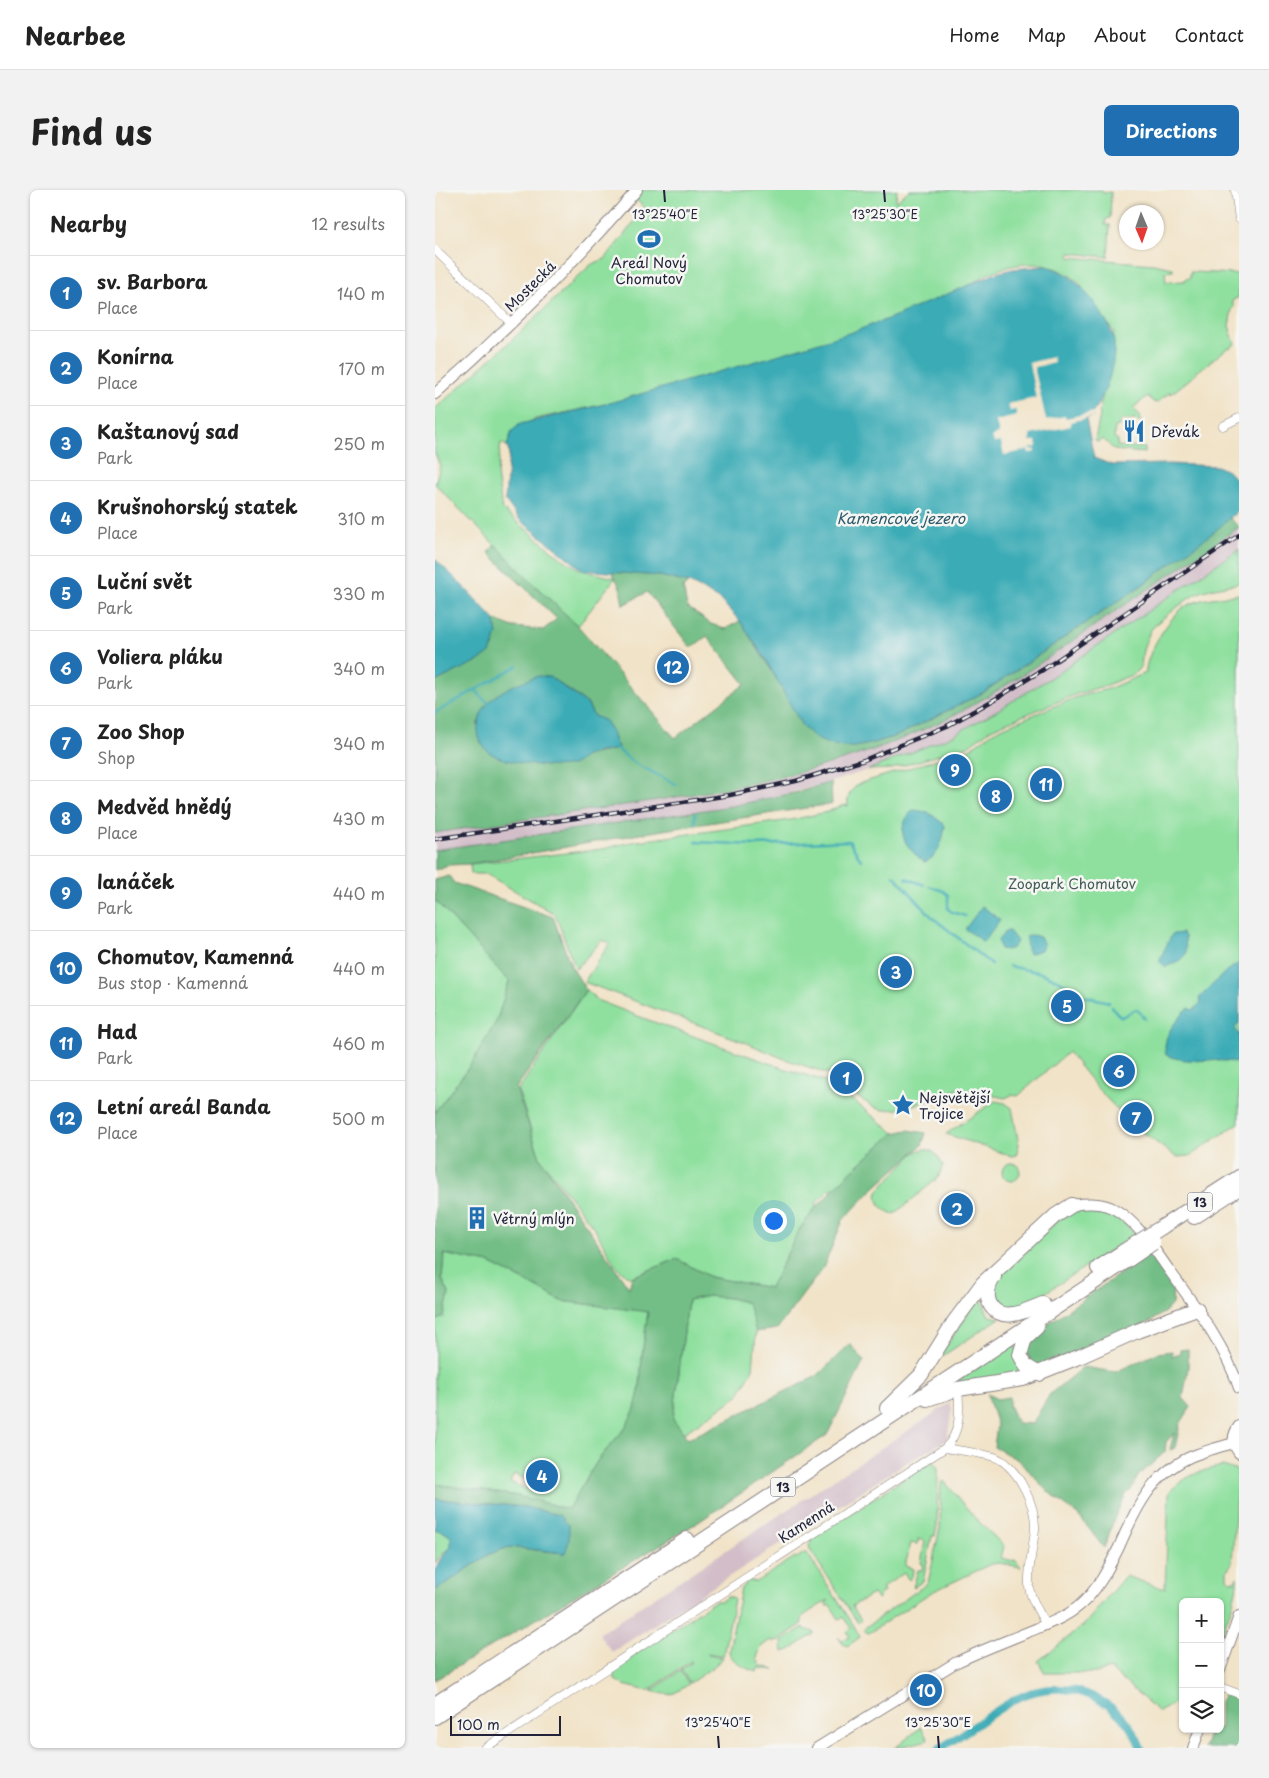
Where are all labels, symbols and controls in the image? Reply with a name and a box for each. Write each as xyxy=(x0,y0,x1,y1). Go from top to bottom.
text: Nearbee xyxy=(25,17,126,53)
text: Home xyxy=(949,21,999,48)
text: Map xyxy=(1027,21,1066,48)
text: About xyxy=(1094,21,1146,48)
text: Contact xyxy=(1174,21,1244,48)
text: Find us xyxy=(30,104,152,157)
button: Directions xyxy=(1104,105,1239,156)
text: 13°25'40"E xyxy=(632,205,698,223)
text: 13°25'30"E xyxy=(852,205,918,223)
north arrow xyxy=(1119,205,1164,250)
text: Nearby xyxy=(50,207,127,239)
text: 12 results xyxy=(312,211,385,235)
sports icon: Areál Nový Chomutov xyxy=(636,226,662,252)
place label: Areál Nový Chomutov xyxy=(611,252,687,289)
street label: Mostecká xyxy=(500,256,560,316)
text: sv. Barbora xyxy=(97,267,208,295)
text: 1 xyxy=(62,281,70,305)
text: 140 m xyxy=(337,281,385,305)
text: Place xyxy=(97,295,138,319)
text: Konírna xyxy=(97,342,174,370)
text: 2 xyxy=(60,356,72,380)
text: 170 m xyxy=(339,356,385,380)
text: Place xyxy=(97,370,138,394)
text: Kaštanový sad xyxy=(97,417,239,445)
restaurant icon: Dřevák xyxy=(1121,418,1147,444)
place label: Dřevák xyxy=(1151,421,1200,442)
text: 3 xyxy=(61,431,71,455)
text: 250 m xyxy=(334,431,385,455)
text: Park xyxy=(97,445,133,469)
text: Krušnohorský statek xyxy=(97,492,298,520)
text: 4 xyxy=(61,506,71,530)
text: 310 m xyxy=(337,506,385,530)
water label: Kamencové jezero xyxy=(837,506,966,529)
text: Place xyxy=(97,520,138,544)
text: Luční svět xyxy=(97,567,192,595)
text: 5 xyxy=(61,581,71,605)
text: 330 m xyxy=(332,581,385,605)
text: Park xyxy=(97,595,133,619)
text: Voliera pláku xyxy=(97,642,223,670)
pin: 12 xyxy=(657,648,689,686)
text: 6 xyxy=(60,656,72,680)
text: 340 m xyxy=(333,656,385,680)
text: Park xyxy=(97,670,133,694)
text: Zoo Shop xyxy=(97,717,185,745)
text: 7 xyxy=(61,731,71,755)
text: 340 m xyxy=(333,731,385,755)
text: Shop xyxy=(97,745,135,769)
pin: 9 xyxy=(939,751,971,789)
pin: 11 xyxy=(1030,765,1062,803)
pin: 8 xyxy=(980,777,1012,815)
text: Medvěd hnědý xyxy=(97,792,232,820)
text: 8 xyxy=(61,806,71,830)
text: 430 m xyxy=(333,806,385,830)
text: Place xyxy=(97,820,138,844)
text: lanáček xyxy=(97,867,174,895)
park label: Zoopark Chomutov xyxy=(1008,873,1136,894)
text: 9 xyxy=(61,881,71,905)
text: 440 m xyxy=(333,881,385,905)
text: Park xyxy=(97,895,133,919)
text: Chomutov, Kamenná xyxy=(97,942,294,970)
pin: 3 xyxy=(880,953,912,991)
text: 10 xyxy=(56,956,76,980)
text: 440 m xyxy=(333,956,385,980)
text: Bus stop · Kamenná xyxy=(97,970,248,994)
pin: 5 xyxy=(1051,987,1083,1025)
text: Had xyxy=(97,1017,137,1045)
text: 11 xyxy=(59,1031,73,1055)
text: 460 m xyxy=(333,1031,385,1055)
text: Park xyxy=(97,1045,133,1069)
pin: 6 xyxy=(1103,1052,1135,1090)
pin: 1 xyxy=(830,1059,862,1097)
place label: Nejsvětější Trojice xyxy=(919,1087,990,1124)
text: Letní areál Banda xyxy=(97,1092,271,1120)
place icon: Nejsvětější Trojice xyxy=(890,1092,916,1118)
pin: 7 xyxy=(1120,1099,1152,1137)
text: 12 xyxy=(57,1106,75,1130)
text: 500 m xyxy=(332,1106,385,1130)
text: Place xyxy=(97,1120,138,1144)
pin: 2 xyxy=(941,1190,973,1228)
road number: 13 xyxy=(1187,1192,1213,1212)
building icon: Větrný mlýn xyxy=(464,1205,490,1231)
place label: Větrný mlýn xyxy=(493,1208,575,1229)
your location xyxy=(761,1208,787,1234)
pin: 4 xyxy=(526,1457,558,1495)
road number: 13 xyxy=(771,1478,795,1496)
street label: Kamenná xyxy=(774,1496,838,1548)
map controls xyxy=(1179,1598,1224,1733)
button: + xyxy=(1179,1598,1224,1643)
button: − xyxy=(1179,1643,1224,1688)
pin: 10 xyxy=(910,1671,942,1709)
button: layers xyxy=(1179,1688,1224,1733)
scale bar xyxy=(450,1713,561,1736)
text: 13°25'40"E xyxy=(685,1713,751,1731)
text: 13°25'30"E xyxy=(905,1713,971,1731)
text: 100 m xyxy=(457,1714,500,1735)

